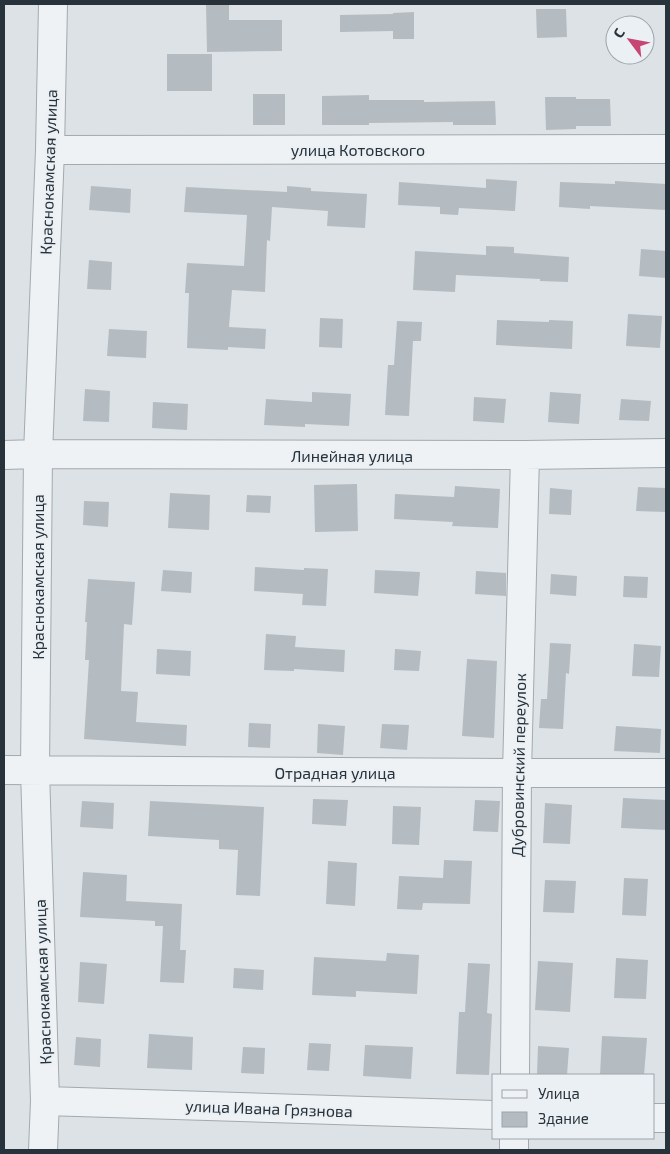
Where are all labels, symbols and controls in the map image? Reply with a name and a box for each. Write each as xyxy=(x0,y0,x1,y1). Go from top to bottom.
north arrow xyxy=(605,15,655,65)
text: С xyxy=(609,25,628,41)
street label: Краснокамская улица xyxy=(36,89,61,255)
street label: улица Котовского xyxy=(291,140,425,160)
street label: Линейная улица xyxy=(291,446,413,466)
street label: Краснокамская улица xyxy=(28,494,48,660)
street label: Дубровинский переулок xyxy=(507,672,530,857)
street label: Отрадная улица xyxy=(274,763,396,783)
street label: Краснокамская улица xyxy=(30,899,55,1065)
legend xyxy=(492,1074,655,1139)
text: Улица xyxy=(538,1084,580,1102)
street label: улица Ивана Грязнова xyxy=(185,1096,353,1121)
text: Здание xyxy=(538,1109,589,1127)

